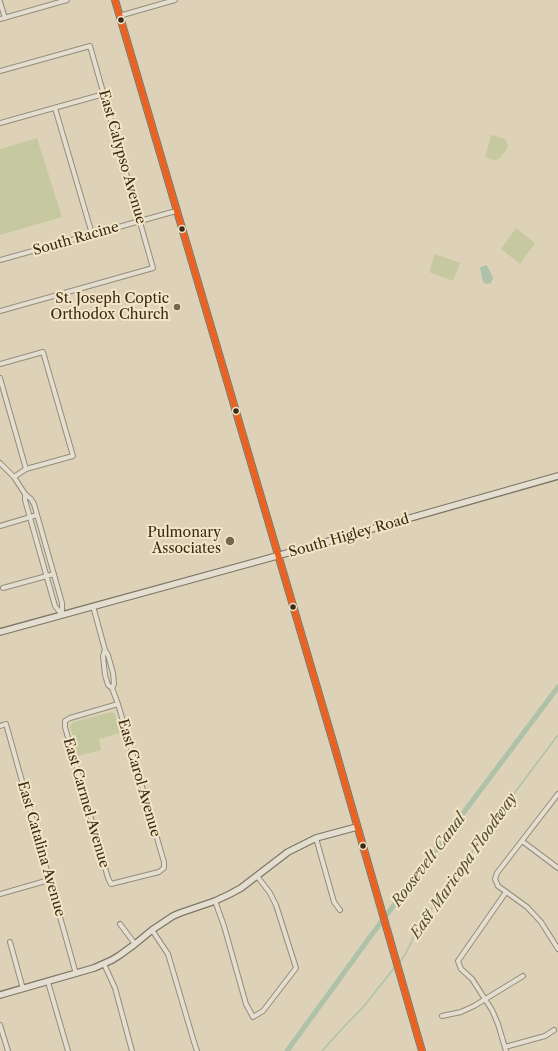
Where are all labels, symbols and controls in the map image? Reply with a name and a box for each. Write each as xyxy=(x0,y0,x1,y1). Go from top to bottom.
unlabelled marker xyxy=(116,15,126,25)
street label: East Calypso Avenue xyxy=(95,88,149,226)
street label: South Racine xyxy=(31,219,121,259)
unlabelled marker xyxy=(177,224,187,234)
place label: St. Joseph Coptic Orthodox Church xyxy=(51,291,169,324)
marker: St. Joseph Coptic Orthodox Church xyxy=(172,302,182,312)
unlabelled marker xyxy=(231,406,241,416)
street label: South Higley Road xyxy=(287,511,411,561)
place label: Pulmonary Associates xyxy=(148,525,221,558)
marker: Pulmonary Associates xyxy=(224,535,236,547)
unlabelled marker xyxy=(288,602,298,612)
street label: East Carol Avenue xyxy=(114,717,164,839)
street label: East Carmel Avenue xyxy=(59,736,113,870)
street label: East Catalina Avenue xyxy=(14,779,68,919)
water label: East Maricopa Floodway xyxy=(407,790,521,942)
water label: Roosevelt Canal xyxy=(388,810,470,910)
unlabelled marker xyxy=(358,841,368,851)

